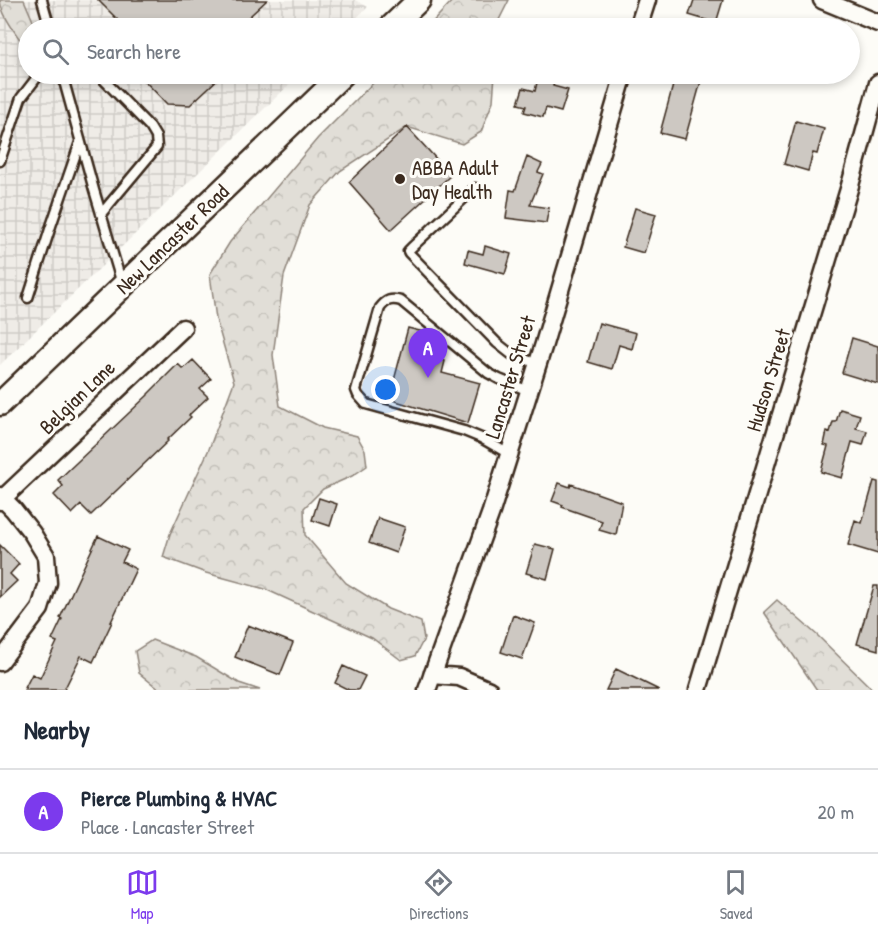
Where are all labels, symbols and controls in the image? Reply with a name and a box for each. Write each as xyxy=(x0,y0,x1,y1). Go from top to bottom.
search box xyxy=(18,18,860,84)
icon: search xyxy=(39,35,72,68)
text: Search here xyxy=(87,36,181,66)
place label: ABBA Adult Day Health xyxy=(412,153,499,206)
marker: ABBA Adult Day Health xyxy=(393,172,407,186)
street label: New Lancaster Road xyxy=(109,178,235,300)
street label: Lancaster Street xyxy=(478,311,543,442)
street label: Hudson Street xyxy=(739,324,798,435)
pin: A xyxy=(408,328,448,378)
street label: Belgian Lane xyxy=(33,354,121,440)
your location xyxy=(371,375,400,404)
text: Nearby xyxy=(24,712,90,747)
text: Pierce Plumbing & HVAC xyxy=(81,783,277,813)
text: A xyxy=(39,798,48,825)
text: 20 m xyxy=(817,798,854,825)
text: Place · Lancaster Street xyxy=(81,813,254,840)
tab: Map xyxy=(126,866,159,924)
tab: Directions xyxy=(410,866,468,924)
tab: Saved xyxy=(719,866,752,924)

